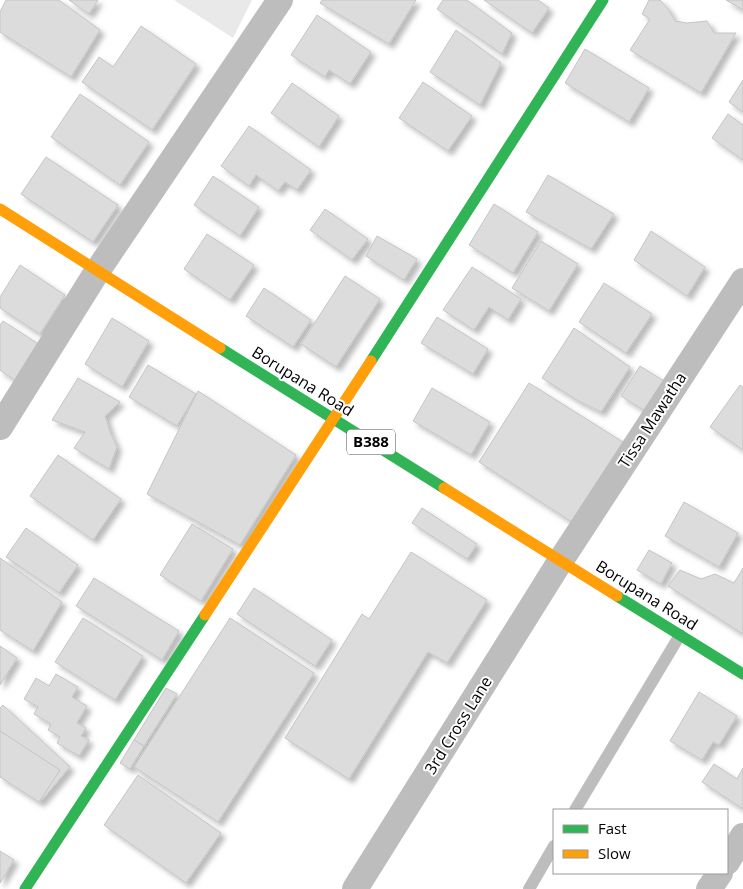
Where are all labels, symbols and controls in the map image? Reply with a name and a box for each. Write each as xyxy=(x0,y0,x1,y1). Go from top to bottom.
street label: Borupana Road xyxy=(248,341,358,421)
street label: Tissa Mawatha xyxy=(613,368,691,472)
road number: B388 xyxy=(347,430,395,454)
street label: Borupana Road xyxy=(592,555,702,635)
street label: 3rd Cross Lane xyxy=(419,672,497,778)
legend xyxy=(553,809,728,874)
text: Fast xyxy=(598,818,627,838)
text: Slow xyxy=(598,843,631,863)

